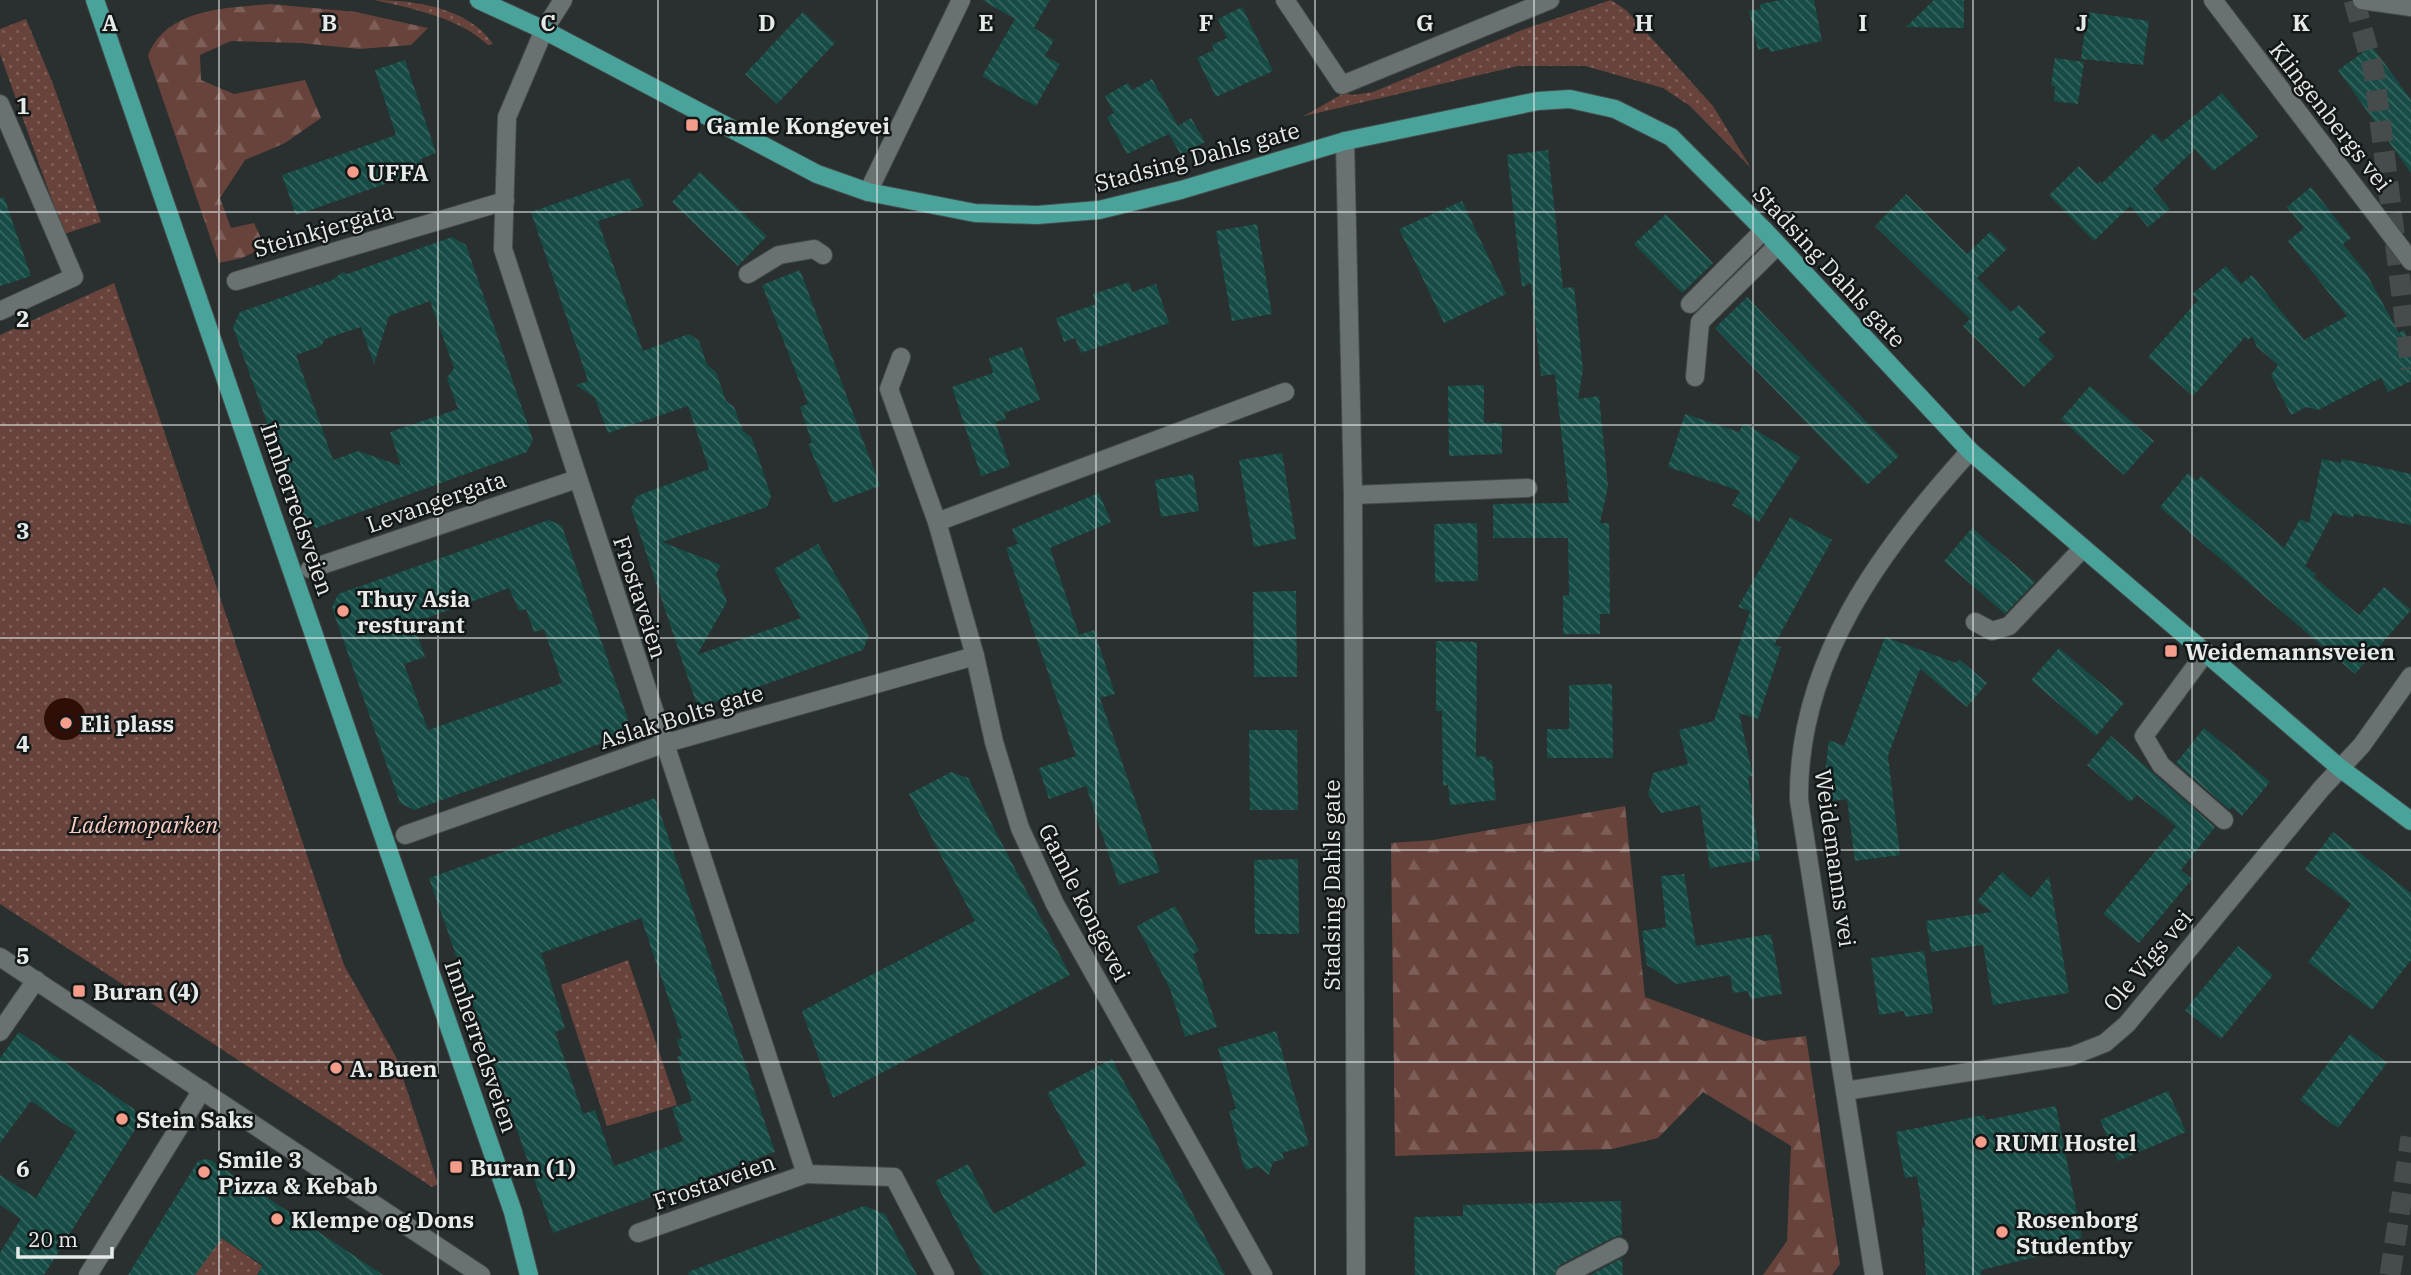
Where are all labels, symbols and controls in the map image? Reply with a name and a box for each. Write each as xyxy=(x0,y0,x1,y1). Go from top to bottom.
text: A xyxy=(102,7,118,37)
text: B xyxy=(321,7,337,37)
text: C xyxy=(540,7,556,37)
text: D xyxy=(758,7,776,37)
text: E xyxy=(978,7,994,37)
text: F xyxy=(1199,7,1213,37)
text: G xyxy=(1416,7,1434,37)
text: H xyxy=(1635,7,1653,37)
text: I xyxy=(1859,7,1867,37)
text: J xyxy=(2076,7,2088,37)
text: K xyxy=(2292,7,2310,37)
street label: Klingenbergs vei xyxy=(2263,35,2399,197)
text: 1 xyxy=(16,90,30,120)
place label: Gamle Kongevei xyxy=(706,110,890,140)
street label: Stadsing Dahls gate xyxy=(1091,114,1303,198)
marker: Gamle Kongevei xyxy=(684,117,700,133)
place label: UFFA xyxy=(367,157,429,187)
marker: UFFA xyxy=(345,164,361,180)
street label: Stadsing Dahls gate xyxy=(1747,179,1913,353)
street label: Steinkjergata xyxy=(250,195,396,263)
text: 2 xyxy=(16,303,30,333)
street label: Innherredsveien xyxy=(254,419,342,599)
street label: Levangergata xyxy=(362,463,510,539)
text: 3 xyxy=(16,515,30,545)
street label: Frostaveien xyxy=(607,532,675,662)
place label: Thuy Asia resturant xyxy=(357,583,470,639)
marker: Thuy Asia resturant xyxy=(335,603,351,619)
place label: Weidemannsveien xyxy=(2185,636,2395,666)
marker: Weidemannsveien xyxy=(2163,643,2179,659)
street label: Aslak Bolts gate xyxy=(595,677,767,755)
place label: Eli plass xyxy=(80,708,174,738)
marker: Eli plass xyxy=(58,715,74,731)
text: 4 xyxy=(16,728,30,758)
street label: Weidemanns vei xyxy=(1809,767,1863,949)
street label: Stadsing Dahls gate xyxy=(1316,779,1346,991)
park label: Lademoparken xyxy=(69,809,218,839)
street label: Gamle kongevei xyxy=(1032,818,1138,986)
street label: Ole Vigs vei xyxy=(2096,903,2198,1017)
text: 5 xyxy=(16,940,30,970)
street label: Innherredsveien xyxy=(438,956,526,1136)
place label: Buran (4) xyxy=(93,976,199,1006)
marker: Buran (4) xyxy=(71,983,87,999)
place label: A. Buen xyxy=(350,1053,438,1083)
marker: A. Buen xyxy=(328,1060,344,1076)
place label: Stein Saks xyxy=(136,1104,254,1134)
marker: Stein Saks xyxy=(114,1111,130,1127)
place label: RUMI Hostel xyxy=(1995,1127,2137,1157)
marker: RUMI Hostel xyxy=(1973,1134,1989,1150)
place label: Smile 3 Pizza & Kebab xyxy=(218,1144,378,1200)
street label: Frostaveien xyxy=(649,1146,779,1216)
place label: Buran (1) xyxy=(470,1152,576,1182)
text: 6 xyxy=(16,1153,30,1183)
marker: Buran (1) xyxy=(448,1159,464,1175)
marker: Smile 3 Pizza & Kebab xyxy=(196,1164,212,1180)
place label: Klempe og Dons xyxy=(291,1204,474,1234)
place label: Rosenborg Studentby xyxy=(2016,1204,2139,1260)
marker: Klempe og Dons xyxy=(269,1211,285,1227)
scale bar xyxy=(18,1216,112,1260)
marker: Rosenborg Studentby xyxy=(1994,1224,2010,1240)
text: 20 m xyxy=(28,1225,78,1253)

